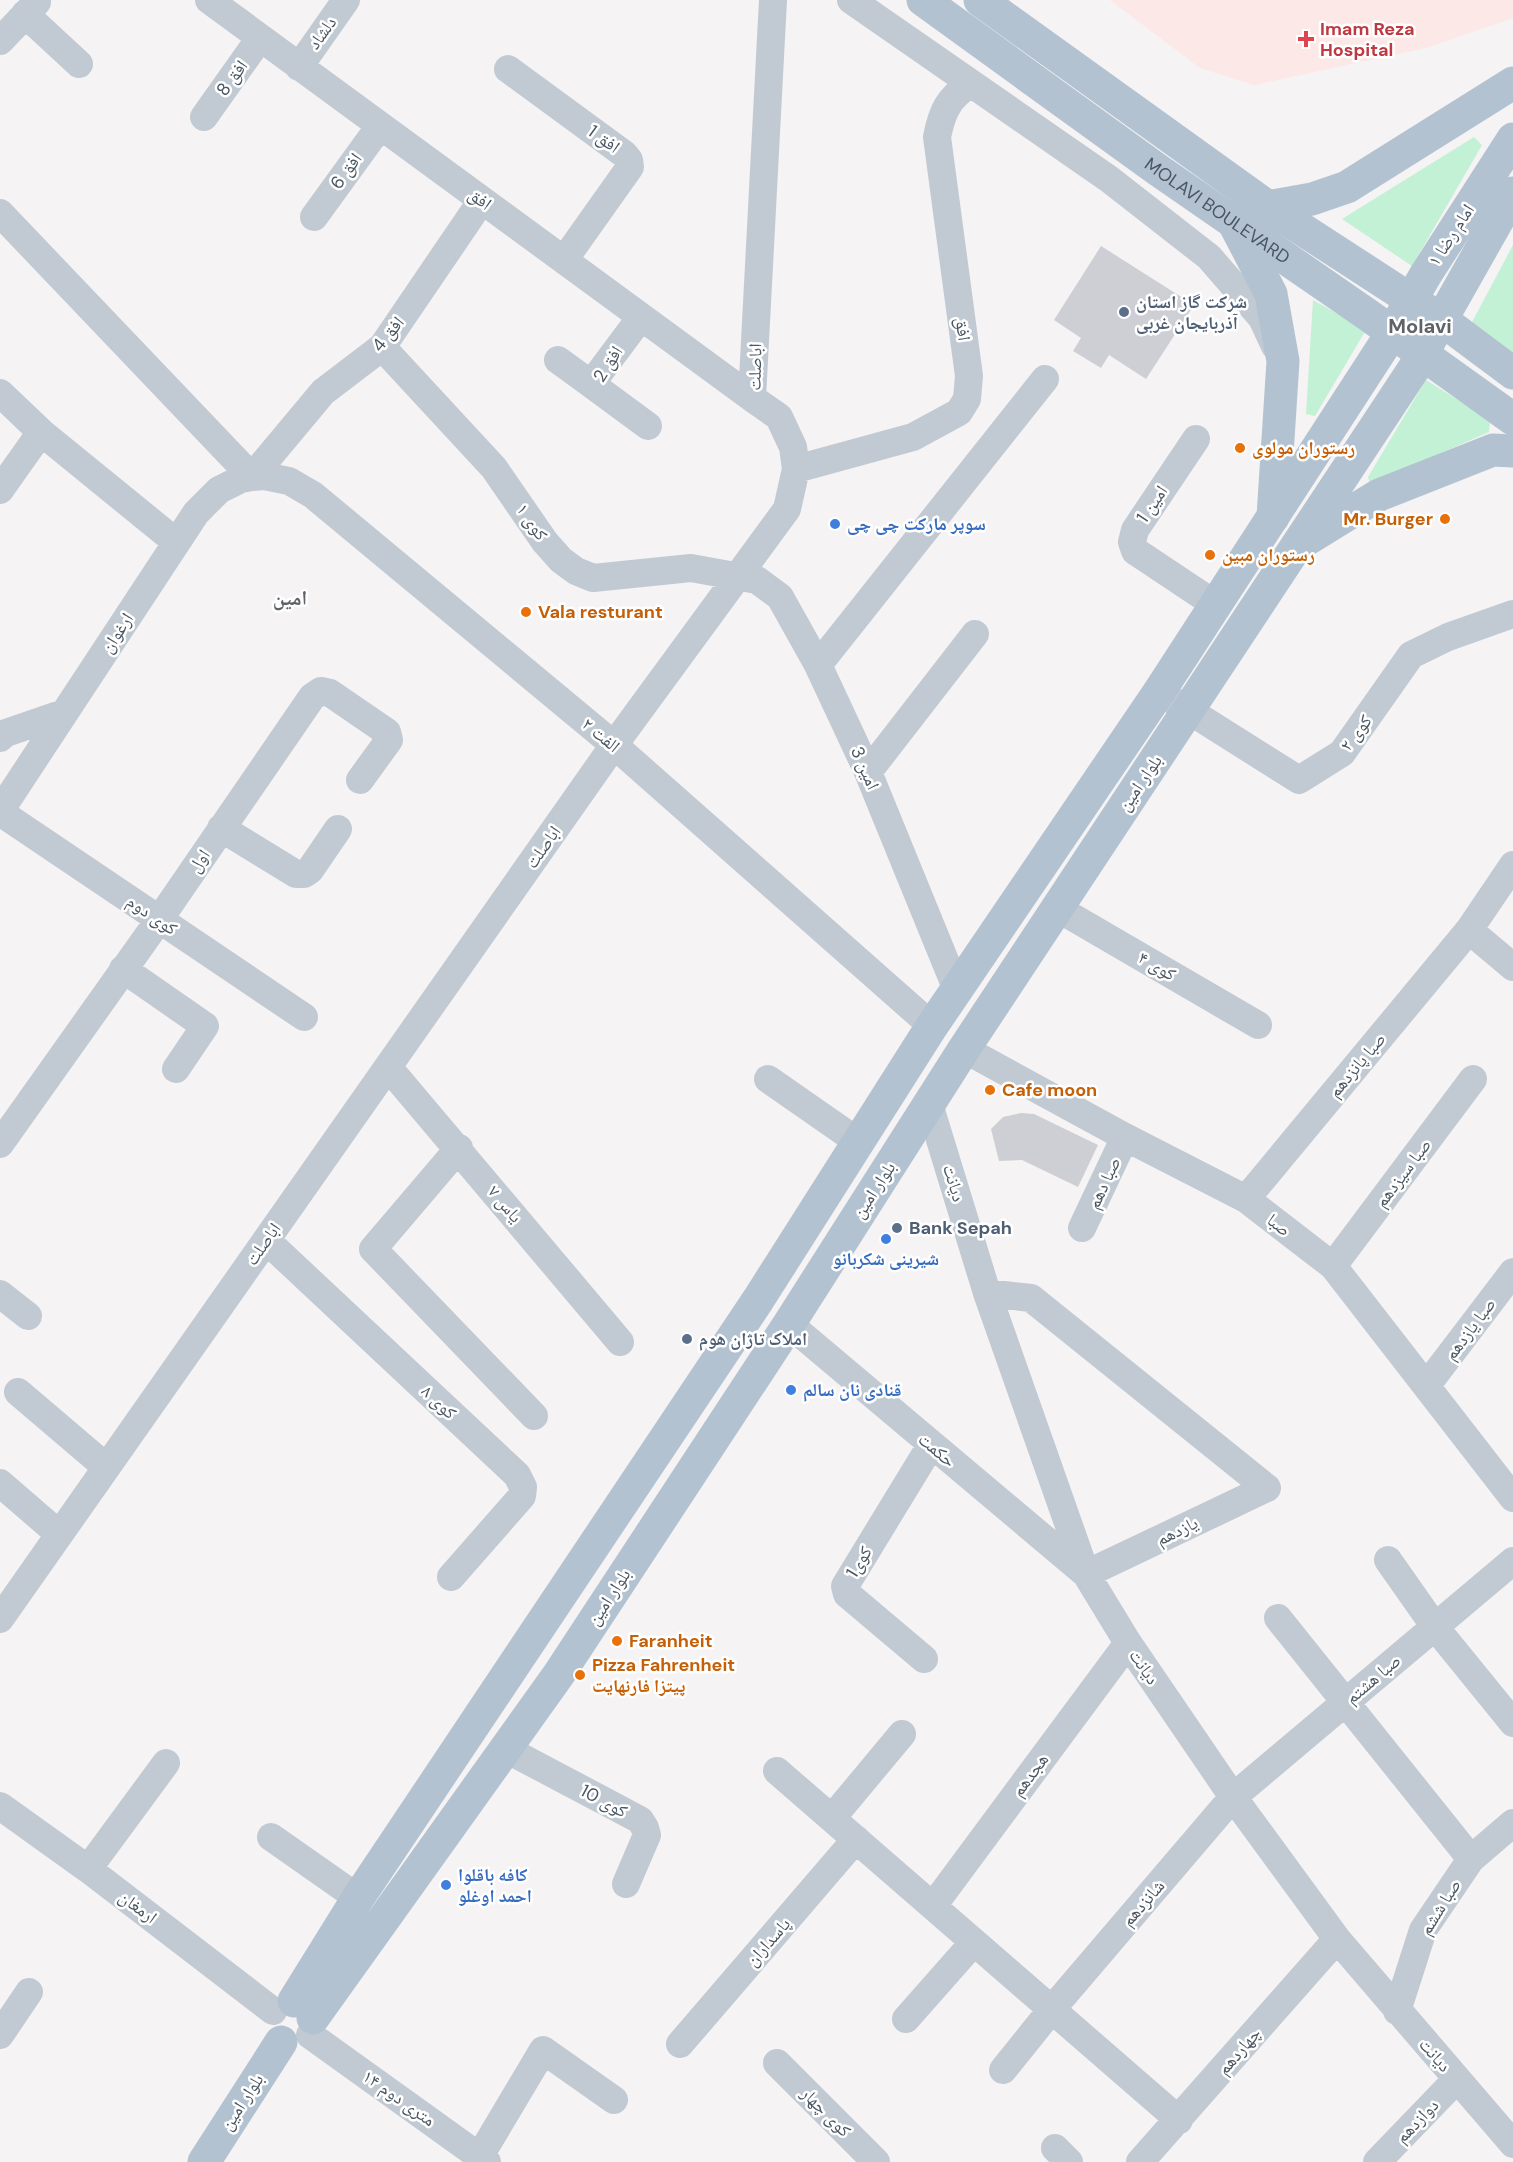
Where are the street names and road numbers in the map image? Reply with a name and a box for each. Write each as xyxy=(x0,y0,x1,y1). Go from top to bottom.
street label: دلشاد xyxy=(302,12,342,54)
street label: افق 8 xyxy=(211,55,253,101)
street label: افق 1 xyxy=(583,119,625,159)
street label: افق 6 xyxy=(325,148,367,194)
street label: MOLAVI BOULEVARD xyxy=(1140,152,1295,269)
street label: افق xyxy=(463,182,497,216)
street label: امام رضا ۱ xyxy=(1422,199,1480,271)
street label: افق 4 xyxy=(366,311,410,357)
street label: افق xyxy=(949,316,977,342)
street label: افق 2 xyxy=(588,341,628,387)
street label: اباصلت xyxy=(743,343,767,391)
street label: امین 1 xyxy=(1131,481,1173,527)
street label: کوی ۱ xyxy=(511,499,554,546)
street label: ارغوان xyxy=(95,608,139,658)
street label: کوی ۲ xyxy=(1334,709,1378,756)
street label: الفت ۲ xyxy=(577,712,625,758)
street label: امین 3 xyxy=(845,743,885,793)
street label: بلوار امین xyxy=(1112,750,1168,816)
street label: اباصلت xyxy=(520,821,566,873)
street label: اول xyxy=(183,845,215,877)
street label: کوی دوم xyxy=(122,889,183,941)
street label: کوی ۴ xyxy=(1134,946,1181,987)
street label: صبا پانزدهم xyxy=(1323,1027,1391,1103)
street label: صبا سیزدهم xyxy=(1369,1134,1437,1212)
street label: صبا دهم xyxy=(1082,1153,1126,1213)
street label: بلوار امین xyxy=(847,1157,901,1223)
street label: دیانت xyxy=(937,1161,971,1205)
street label: یاس ۷ xyxy=(482,1180,528,1228)
street label: صبا xyxy=(1262,1208,1296,1242)
street label: اباصلت xyxy=(240,1218,286,1270)
street label: صبا یازدهم xyxy=(1439,1293,1501,1365)
street label: کوی ۸ xyxy=(416,1380,462,1425)
street label: حکمت xyxy=(913,1427,961,1473)
street label: یازدهم xyxy=(1152,1511,1202,1551)
street label: کوی1 xyxy=(840,1541,878,1582)
street label: بلوار امین xyxy=(582,1564,636,1630)
street label: دیانت xyxy=(1123,1645,1165,1689)
street label: صبا هشتم xyxy=(1340,1649,1406,1709)
street label: هجدهم xyxy=(1006,1748,1054,1802)
street label: کوی 10 xyxy=(576,1779,632,1824)
street label: شانزدهم xyxy=(1116,1874,1170,1932)
street label: صبا ششم xyxy=(1413,1874,1467,1940)
street label: ارمغان xyxy=(114,1885,162,1929)
street label: پاسداران xyxy=(740,1913,796,1971)
street label: چهاردهم xyxy=(1212,2022,1266,2080)
street label: دیانت xyxy=(1414,2033,1456,2077)
street label: ۱۴ متری دوم xyxy=(358,2064,440,2132)
street label: بلوار امین xyxy=(215,2069,269,2135)
street label: کوی چهار xyxy=(795,2081,857,2143)
street label: دوازدهم xyxy=(1390,2094,1444,2148)

